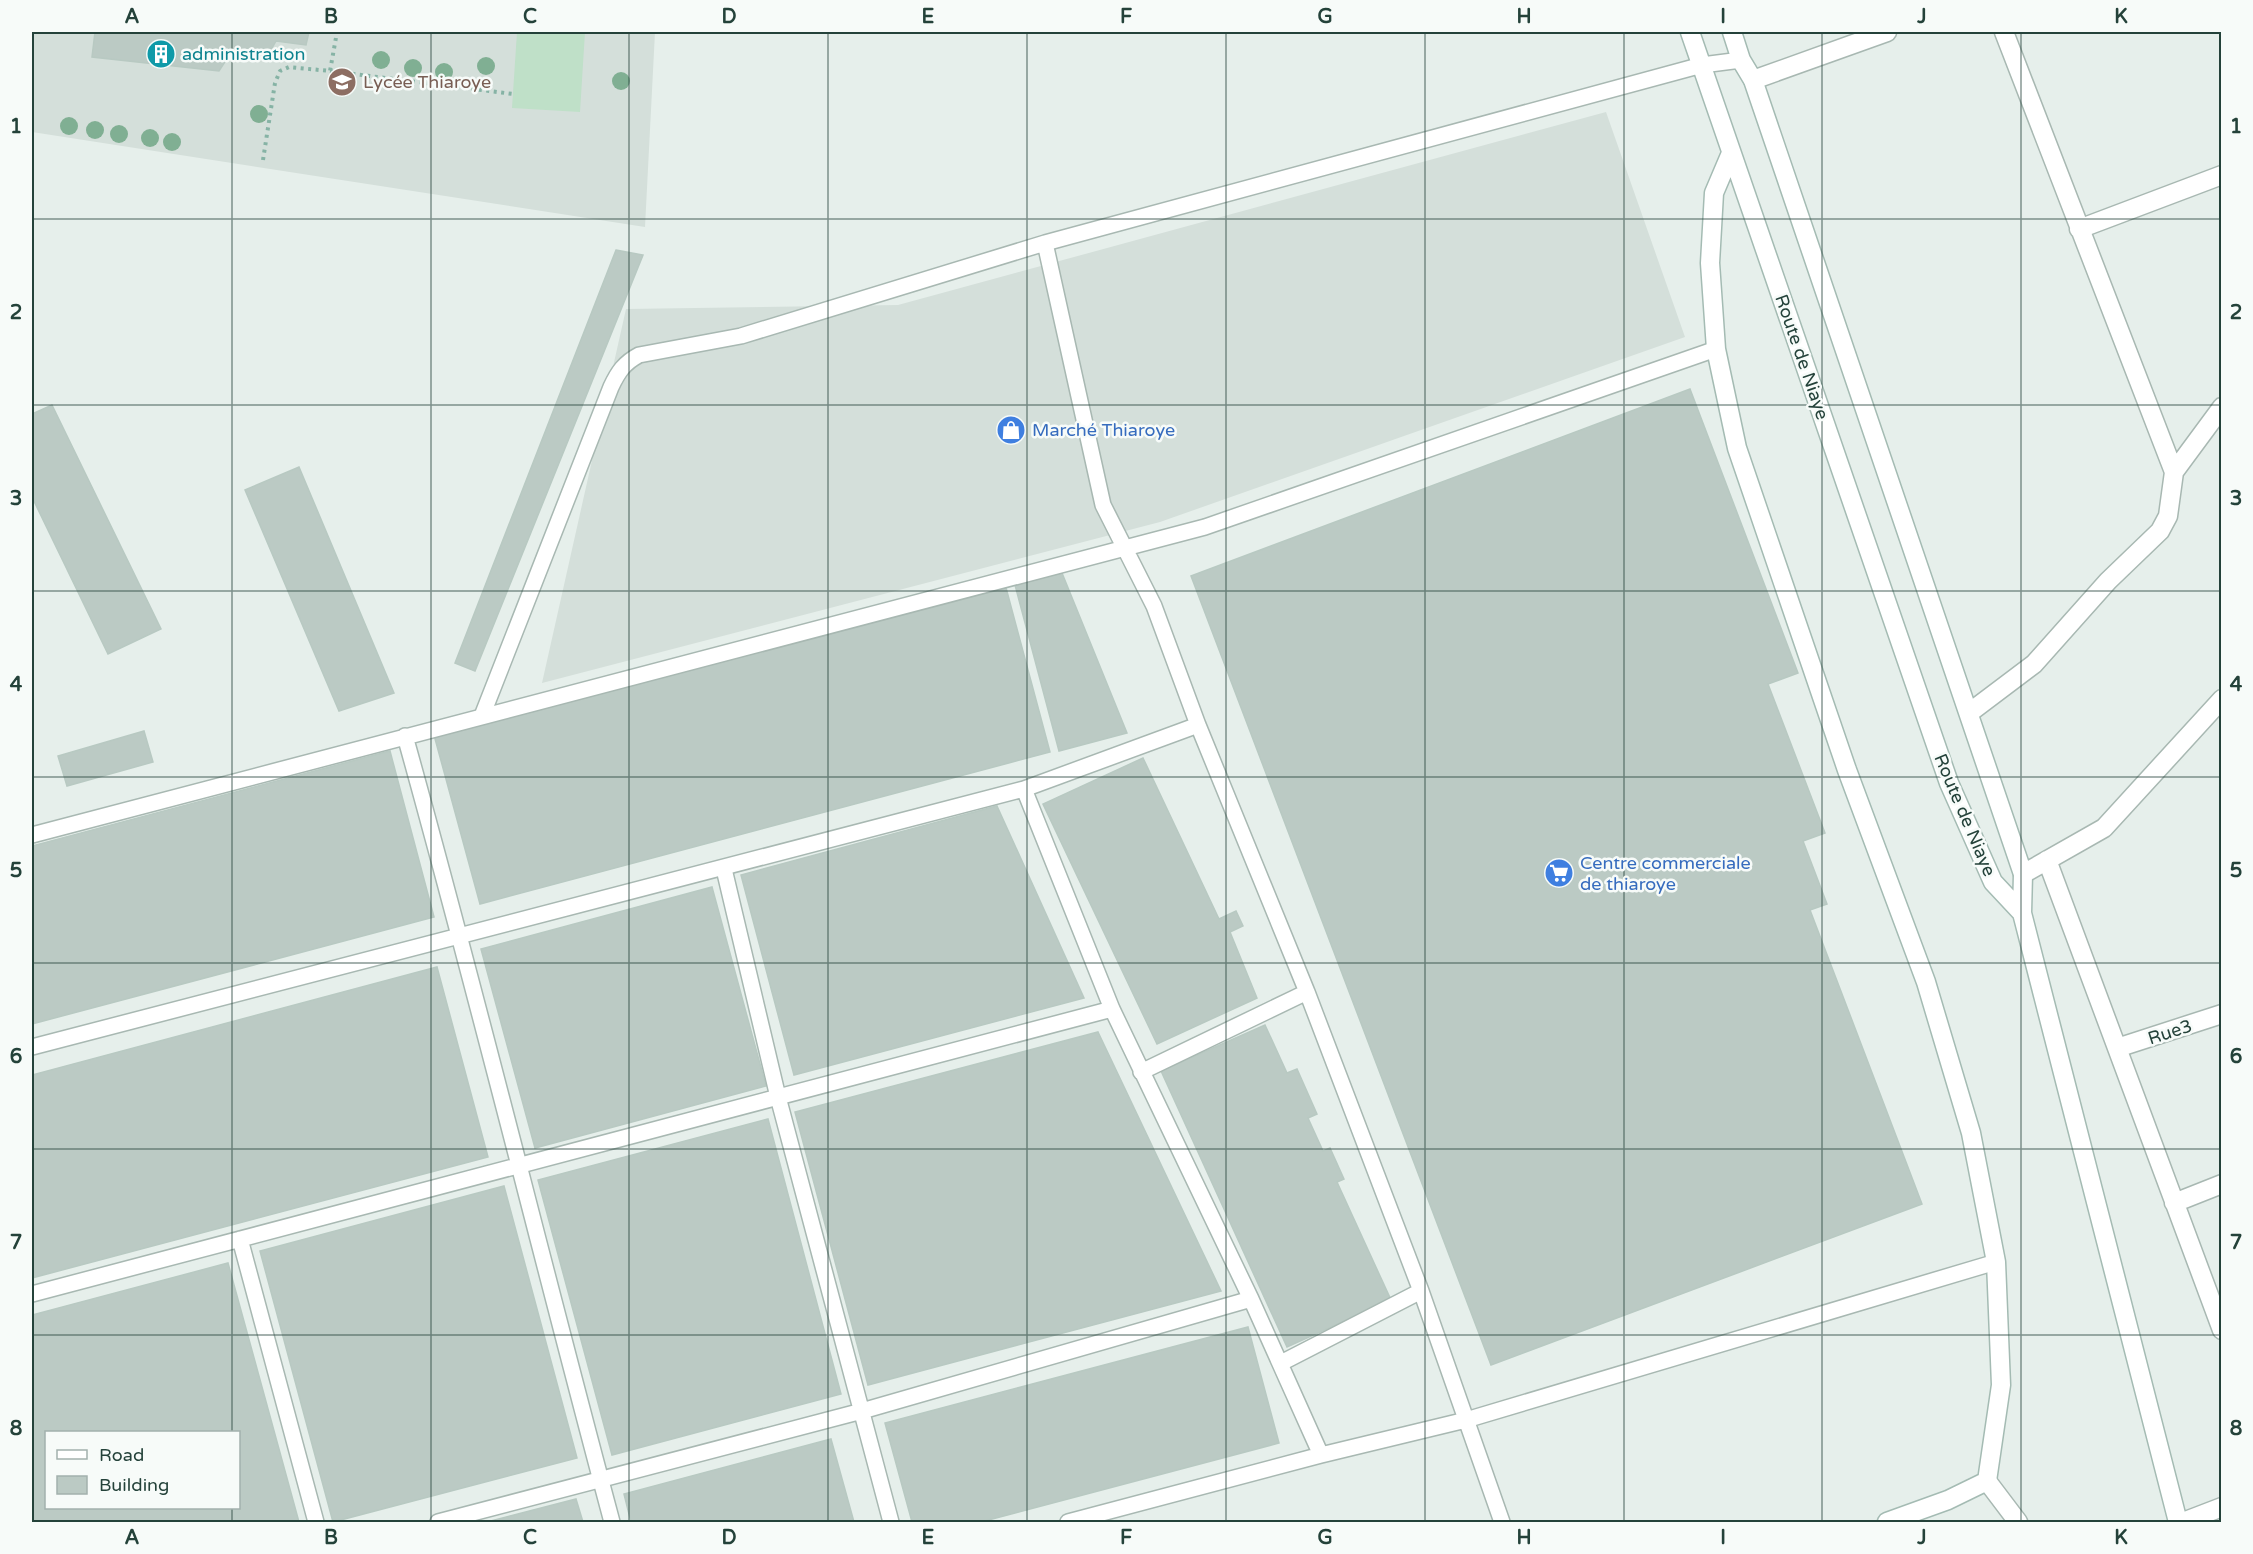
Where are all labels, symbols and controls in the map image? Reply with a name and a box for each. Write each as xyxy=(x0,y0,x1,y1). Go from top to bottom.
text: A xyxy=(125,5,140,29)
text: B xyxy=(324,5,338,29)
text: C xyxy=(523,5,537,29)
text: D xyxy=(721,5,737,29)
text: E xyxy=(922,5,935,29)
text: F xyxy=(1120,5,1132,29)
text: G xyxy=(1317,5,1333,29)
text: H xyxy=(1516,5,1532,29)
text: I xyxy=(1720,5,1726,29)
text: J xyxy=(1916,5,1927,29)
text: K xyxy=(2114,5,2128,29)
building icon: administration xyxy=(145,38,177,70)
place label: administration xyxy=(182,43,305,65)
school or university icon: Lycée Thiaroye xyxy=(326,66,358,98)
place label: Lycée Thiaroye xyxy=(363,71,491,93)
text: 1 xyxy=(10,115,22,139)
text: 1 xyxy=(2230,115,2242,139)
street label: Route de Niaye xyxy=(1770,291,1834,423)
text: 2 xyxy=(10,301,22,325)
text: 2 xyxy=(2230,301,2242,325)
shop icon: Marché Thiaroye xyxy=(995,414,1027,446)
place label: Marché Thiaroye xyxy=(1032,419,1175,441)
text: 3 xyxy=(10,487,22,511)
text: 3 xyxy=(2230,487,2242,511)
text: 4 xyxy=(10,673,23,697)
text: 4 xyxy=(2230,673,2243,697)
street label: Route de Niaye xyxy=(1929,750,2001,880)
place label: Centre commerciale de thiaroye xyxy=(1580,852,1751,895)
supermarket icon: Centre commerciale de thiaroye xyxy=(1543,857,1575,889)
text: 5 xyxy=(10,859,22,883)
text: 5 xyxy=(2230,859,2242,883)
street label: Rue3 xyxy=(2145,1015,2195,1049)
text: 6 xyxy=(10,1045,22,1069)
text: 6 xyxy=(2230,1045,2242,1069)
text: 7 xyxy=(10,1231,22,1255)
text: 7 xyxy=(2230,1231,2242,1255)
text: 8 xyxy=(10,1417,22,1441)
text: 8 xyxy=(2230,1417,2242,1441)
legend xyxy=(45,1431,240,1509)
text: Road xyxy=(99,1444,144,1466)
text: Building xyxy=(99,1474,169,1496)
text: A xyxy=(125,1526,140,1550)
text: B xyxy=(324,1526,338,1550)
text: C xyxy=(523,1526,537,1550)
text: D xyxy=(721,1526,737,1550)
text: E xyxy=(922,1526,935,1550)
text: F xyxy=(1120,1526,1132,1550)
text: G xyxy=(1317,1526,1333,1550)
text: H xyxy=(1516,1526,1532,1550)
text: I xyxy=(1720,1526,1726,1550)
text: J xyxy=(1916,1526,1927,1550)
text: K xyxy=(2114,1526,2128,1550)

